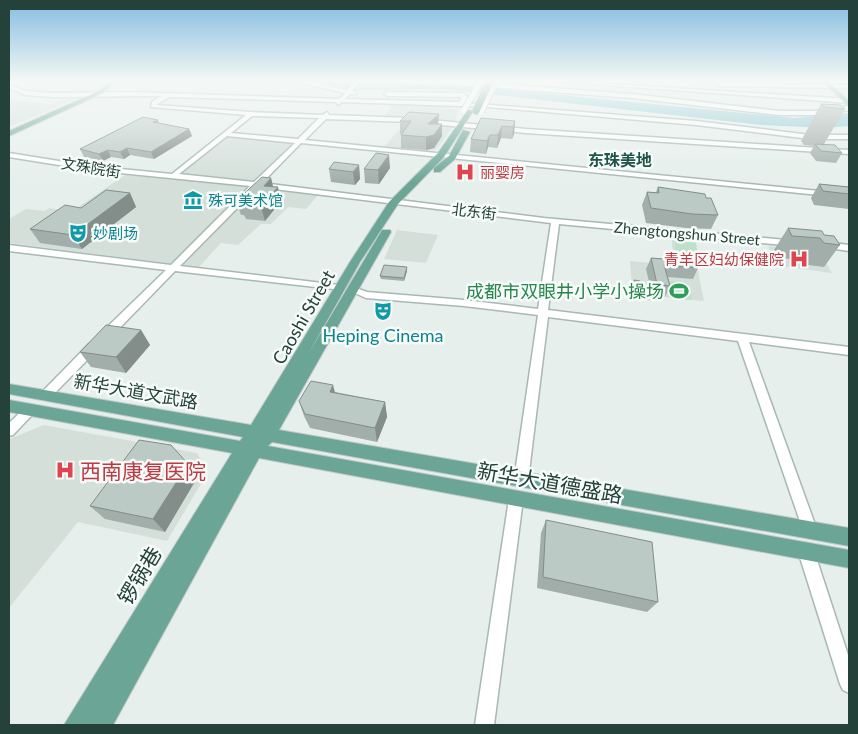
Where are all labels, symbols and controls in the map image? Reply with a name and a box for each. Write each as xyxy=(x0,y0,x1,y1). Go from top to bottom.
district label: 东珠美地 xyxy=(588,150,652,169)
street label: 文殊院街 xyxy=(60,153,122,181)
hospital icon: 丽婴房 xyxy=(454,161,476,183)
place label: 丽婴房 xyxy=(480,163,525,181)
museum icon: 殊可美术馆 xyxy=(182,189,204,211)
place label: 殊可美术馆 xyxy=(208,191,283,209)
street label: 北东街 xyxy=(451,199,497,223)
street label: Zhengtongshun Street xyxy=(613,218,761,248)
theatre icon: 妙剧场 xyxy=(67,222,89,244)
place label: 妙剧场 xyxy=(93,224,138,242)
hospital icon: 青羊区妇幼保健院 xyxy=(788,248,810,270)
place label: 青羊区妇幼保健院 xyxy=(664,250,784,268)
street label: Caoshi Street xyxy=(267,265,339,368)
place label: 成都市双眼井小学小操场 xyxy=(466,280,664,302)
sports icon: 成都市双眼井小学小操场 xyxy=(668,280,690,302)
theatre icon: Heping Cinema xyxy=(372,300,394,322)
place label: Heping Cinema xyxy=(322,324,444,346)
street label: 新华大道文武路 xyxy=(72,369,200,413)
street label: 新华大道德盛路 xyxy=(475,457,625,507)
place label: 西南康复医院 xyxy=(80,458,206,483)
hospital icon: 西南康复医院 xyxy=(54,459,76,481)
street label: 锣锅巷 xyxy=(112,542,166,608)

